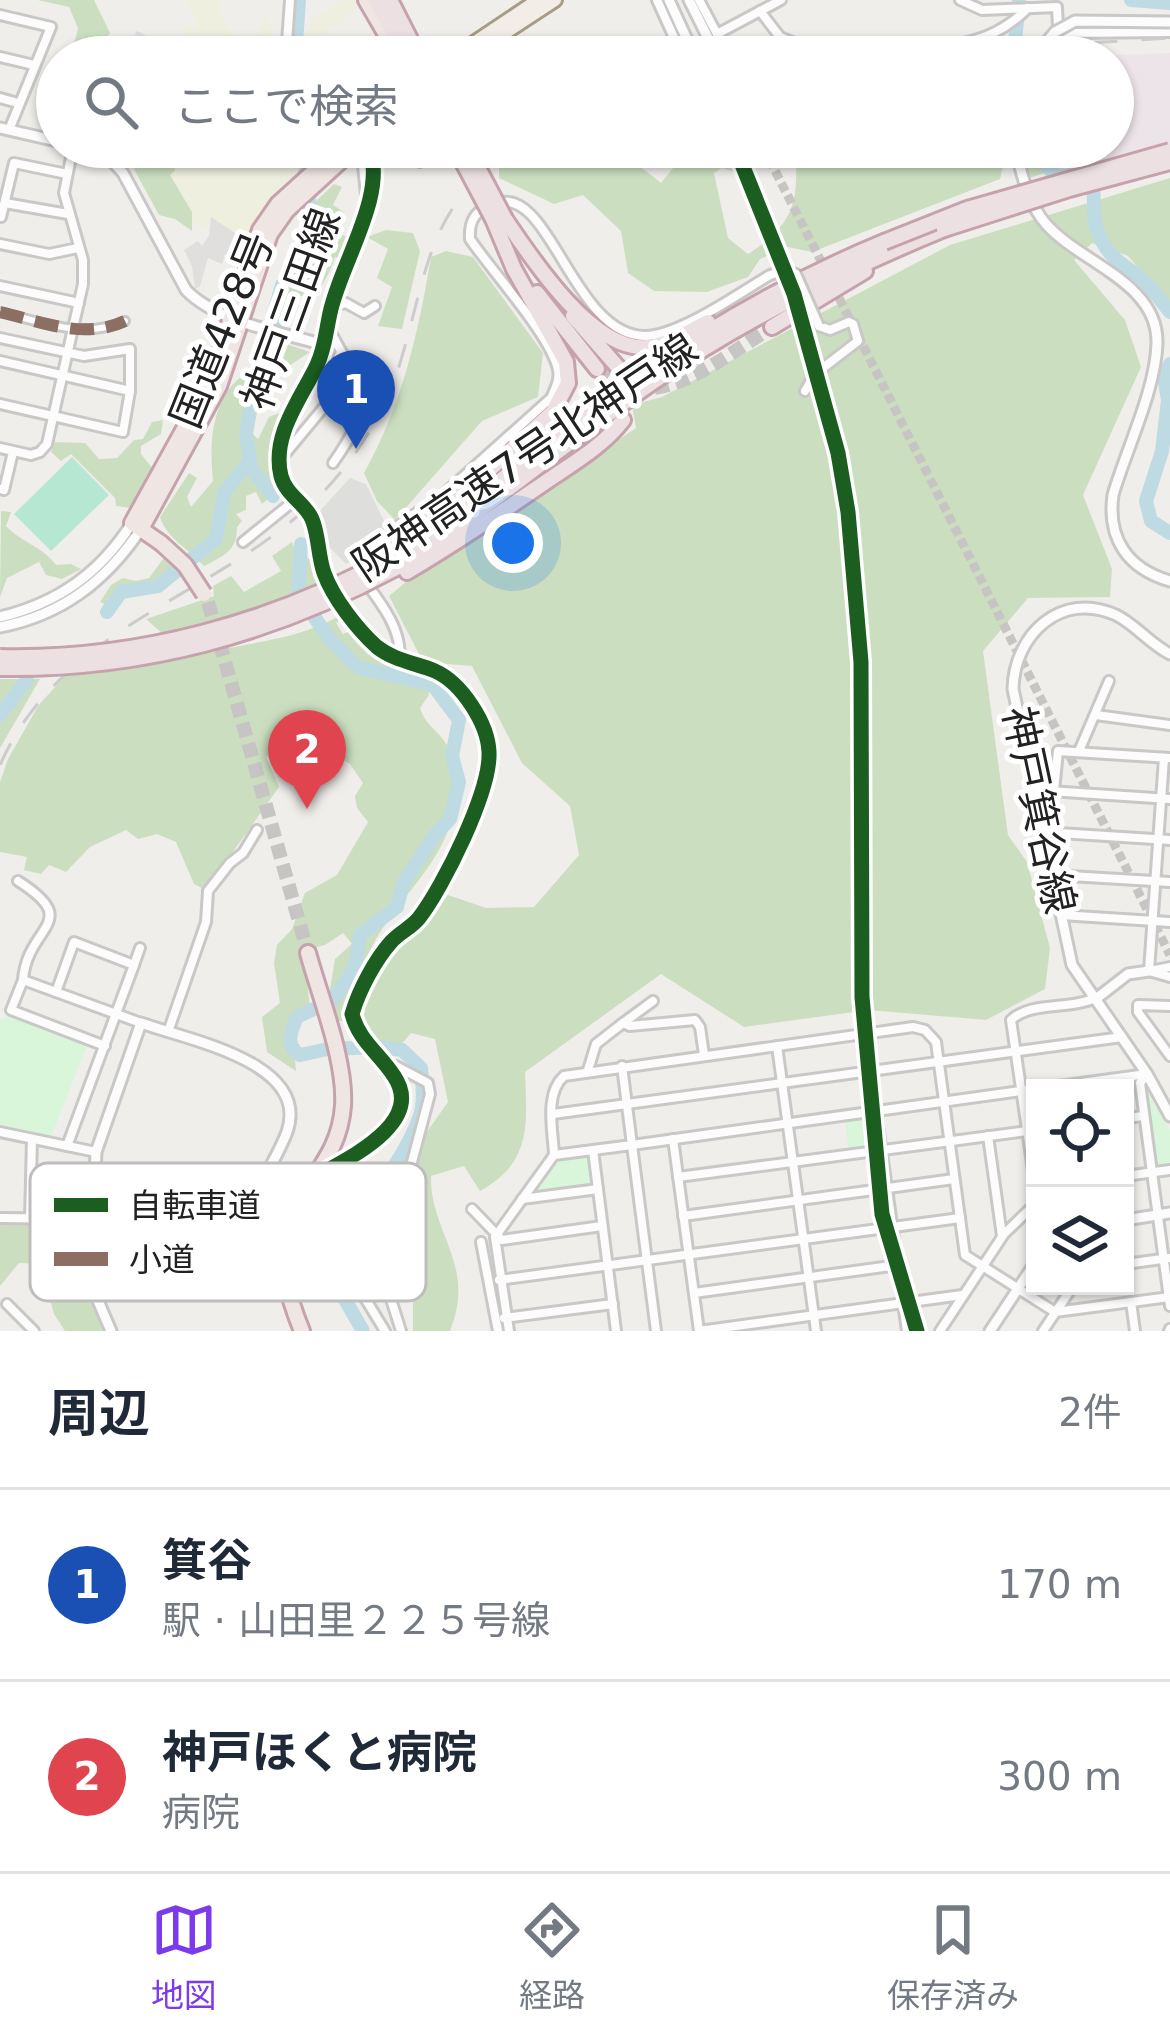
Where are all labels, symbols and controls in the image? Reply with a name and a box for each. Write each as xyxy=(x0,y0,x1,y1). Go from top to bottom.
search box xyxy=(36,36,1134,168)
icon: search xyxy=(78,69,144,135)
text: ここで検索 xyxy=(174,80,399,133)
street label: 神戸三田線 xyxy=(232,202,350,416)
street label: 国道428号 xyxy=(161,225,283,435)
street label: 阪神高速7号北神戸線 xyxy=(344,324,706,590)
pin: 1 xyxy=(317,350,395,449)
your location xyxy=(483,513,543,573)
street label: 神戸箕谷線 xyxy=(993,702,1085,918)
pin: 2 xyxy=(268,710,346,809)
map controls xyxy=(1026,1079,1134,1295)
button: locate xyxy=(1026,1079,1134,1187)
legend xyxy=(30,1163,426,1301)
text: 自転車道 xyxy=(129,1186,261,1225)
button: layers xyxy=(1026,1187,1134,1295)
text: 小道 xyxy=(129,1240,195,1279)
text: 周辺 xyxy=(48,1384,150,1443)
text: 2件 xyxy=(1058,1390,1122,1435)
text: 箕谷 xyxy=(162,1534,252,1587)
text: 1 xyxy=(73,1562,101,1607)
text: 170 m xyxy=(997,1562,1122,1607)
text: 駅 · 山田里２２５号線 xyxy=(162,1598,550,1643)
text: 神戸ほくと病院 xyxy=(162,1726,477,1779)
text: 2 xyxy=(73,1754,101,1799)
text: 300 m xyxy=(997,1754,1122,1799)
text: 病院 xyxy=(162,1790,240,1835)
tab: 地図 xyxy=(151,1897,217,2017)
tab: 経路 xyxy=(519,1897,585,2017)
tab: 保存済み xyxy=(887,1897,1019,2017)

